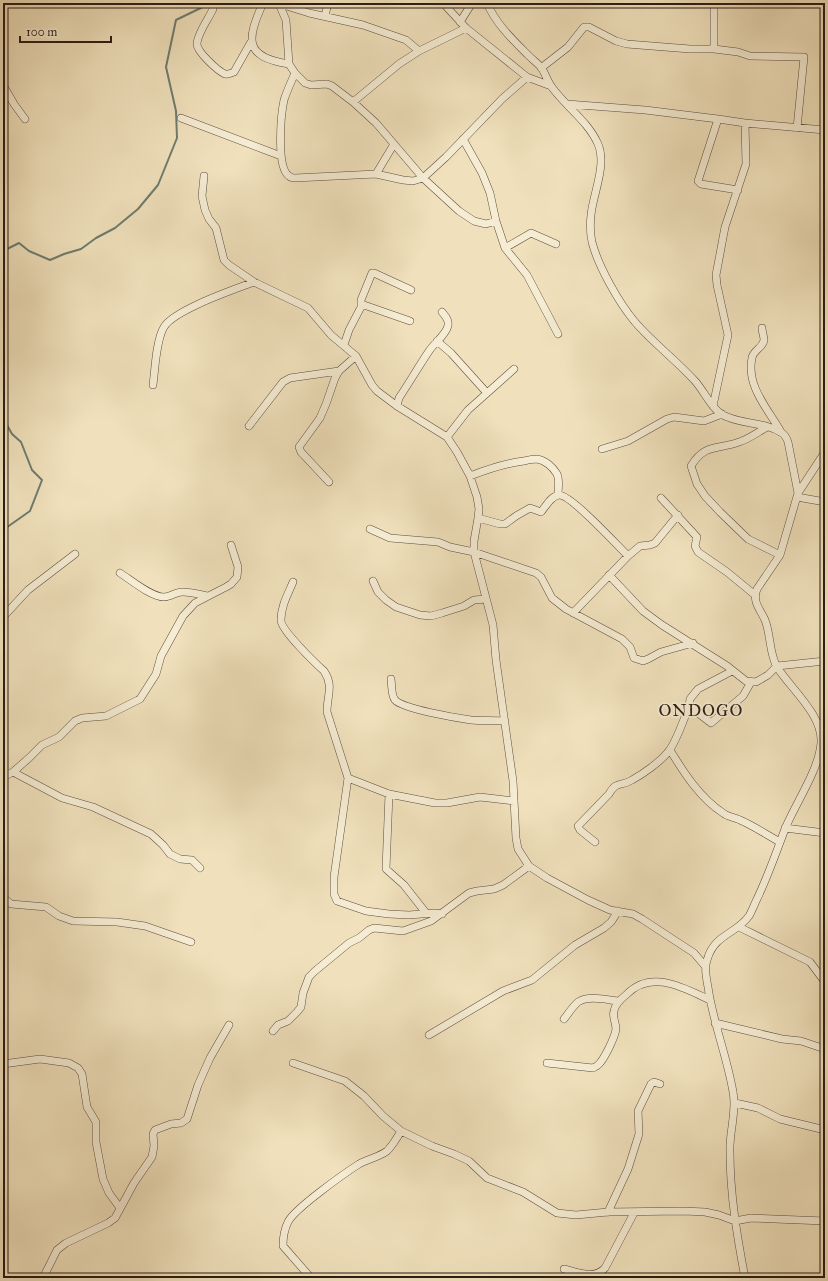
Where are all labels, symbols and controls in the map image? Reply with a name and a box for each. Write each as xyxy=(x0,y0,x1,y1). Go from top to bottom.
scale bar xyxy=(20,18,111,44)
text: 100 m xyxy=(26,25,57,39)
district label: ONDOGO xyxy=(659,700,743,721)

